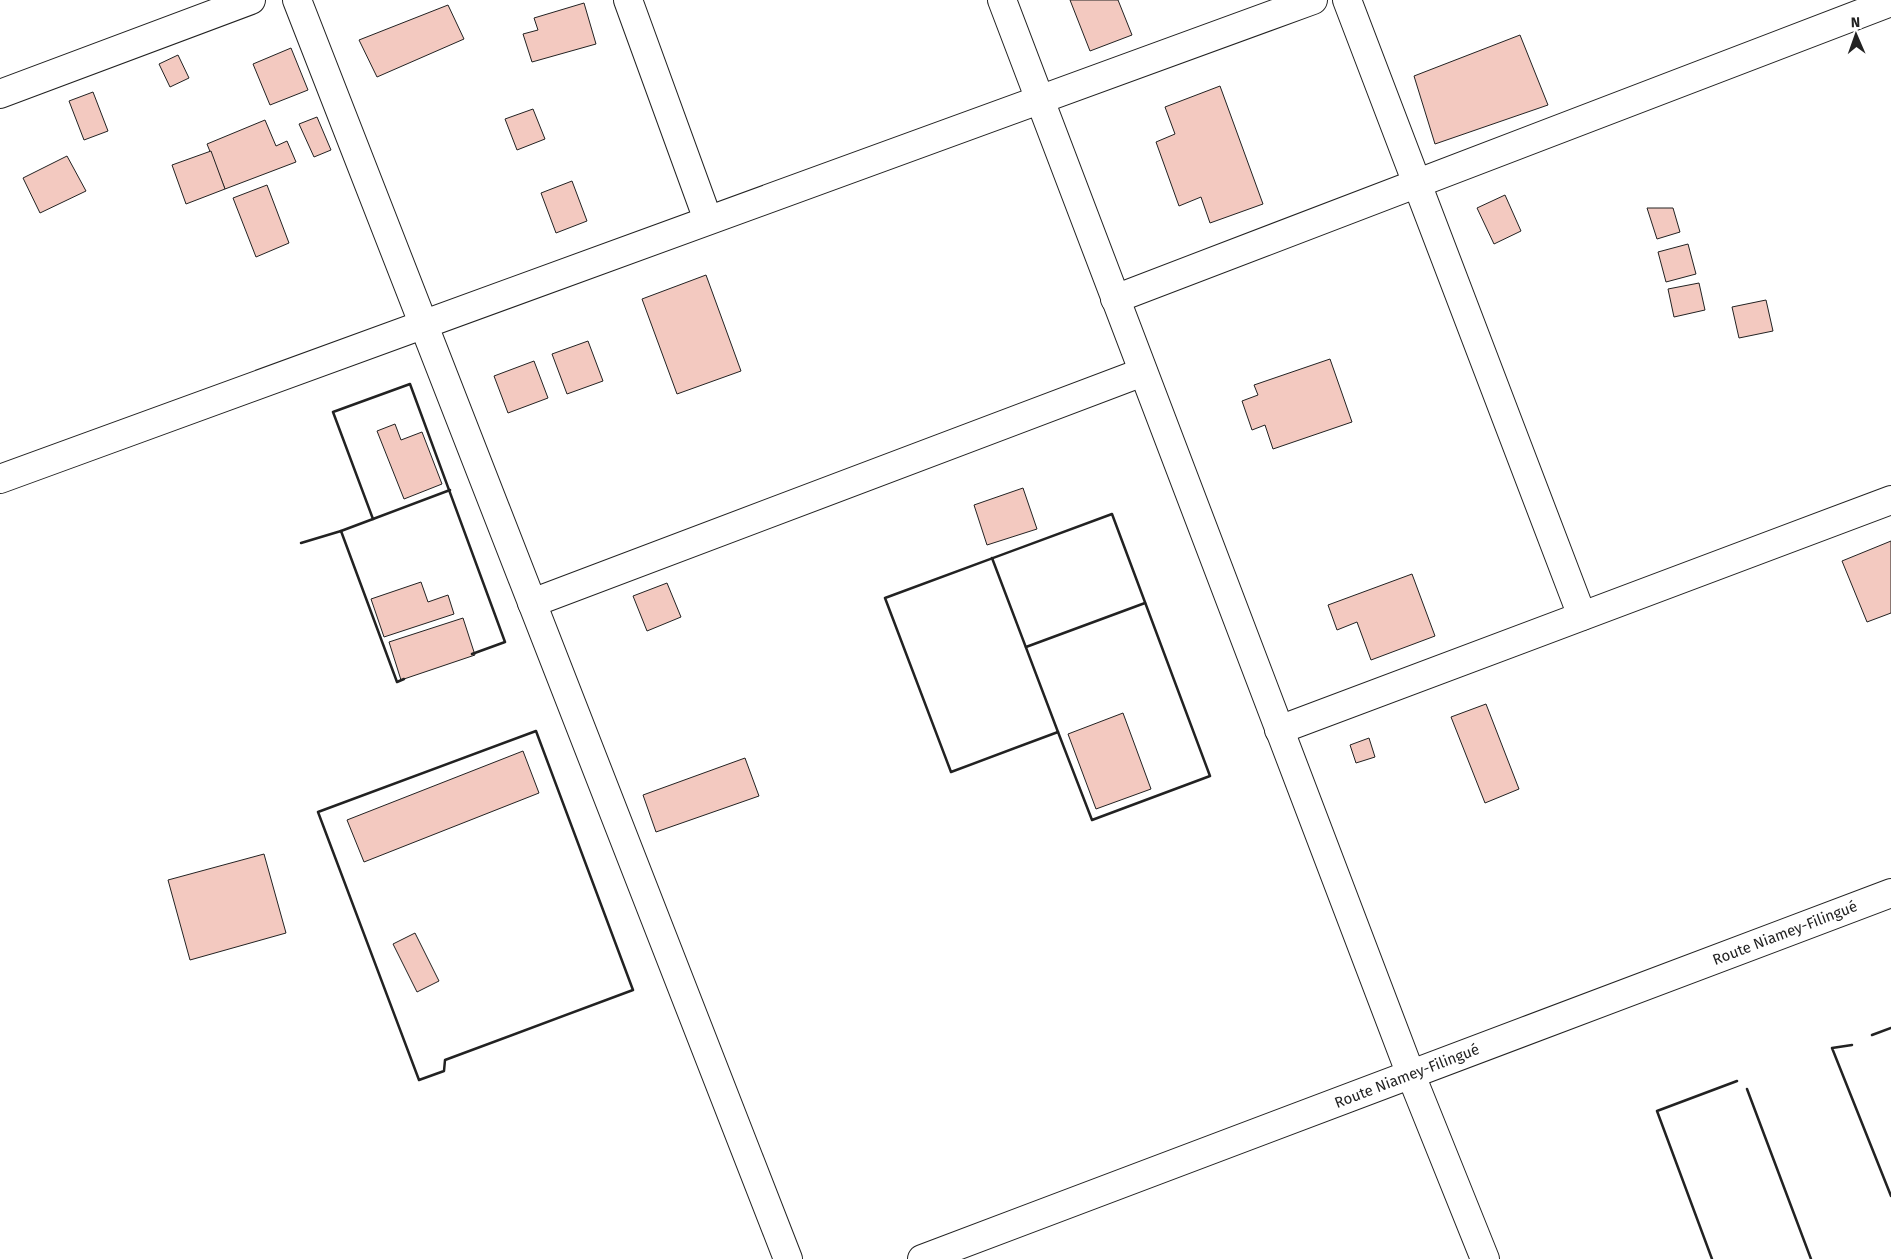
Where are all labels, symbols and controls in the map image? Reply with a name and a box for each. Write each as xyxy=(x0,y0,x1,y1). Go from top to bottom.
north arrow xyxy=(1831,10,1881,60)
text: N xyxy=(1851,14,1861,31)
street label: Route Niamey-Filingué xyxy=(1710,897,1860,969)
street label: Route Niamey-Filingué xyxy=(1332,1040,1482,1112)

